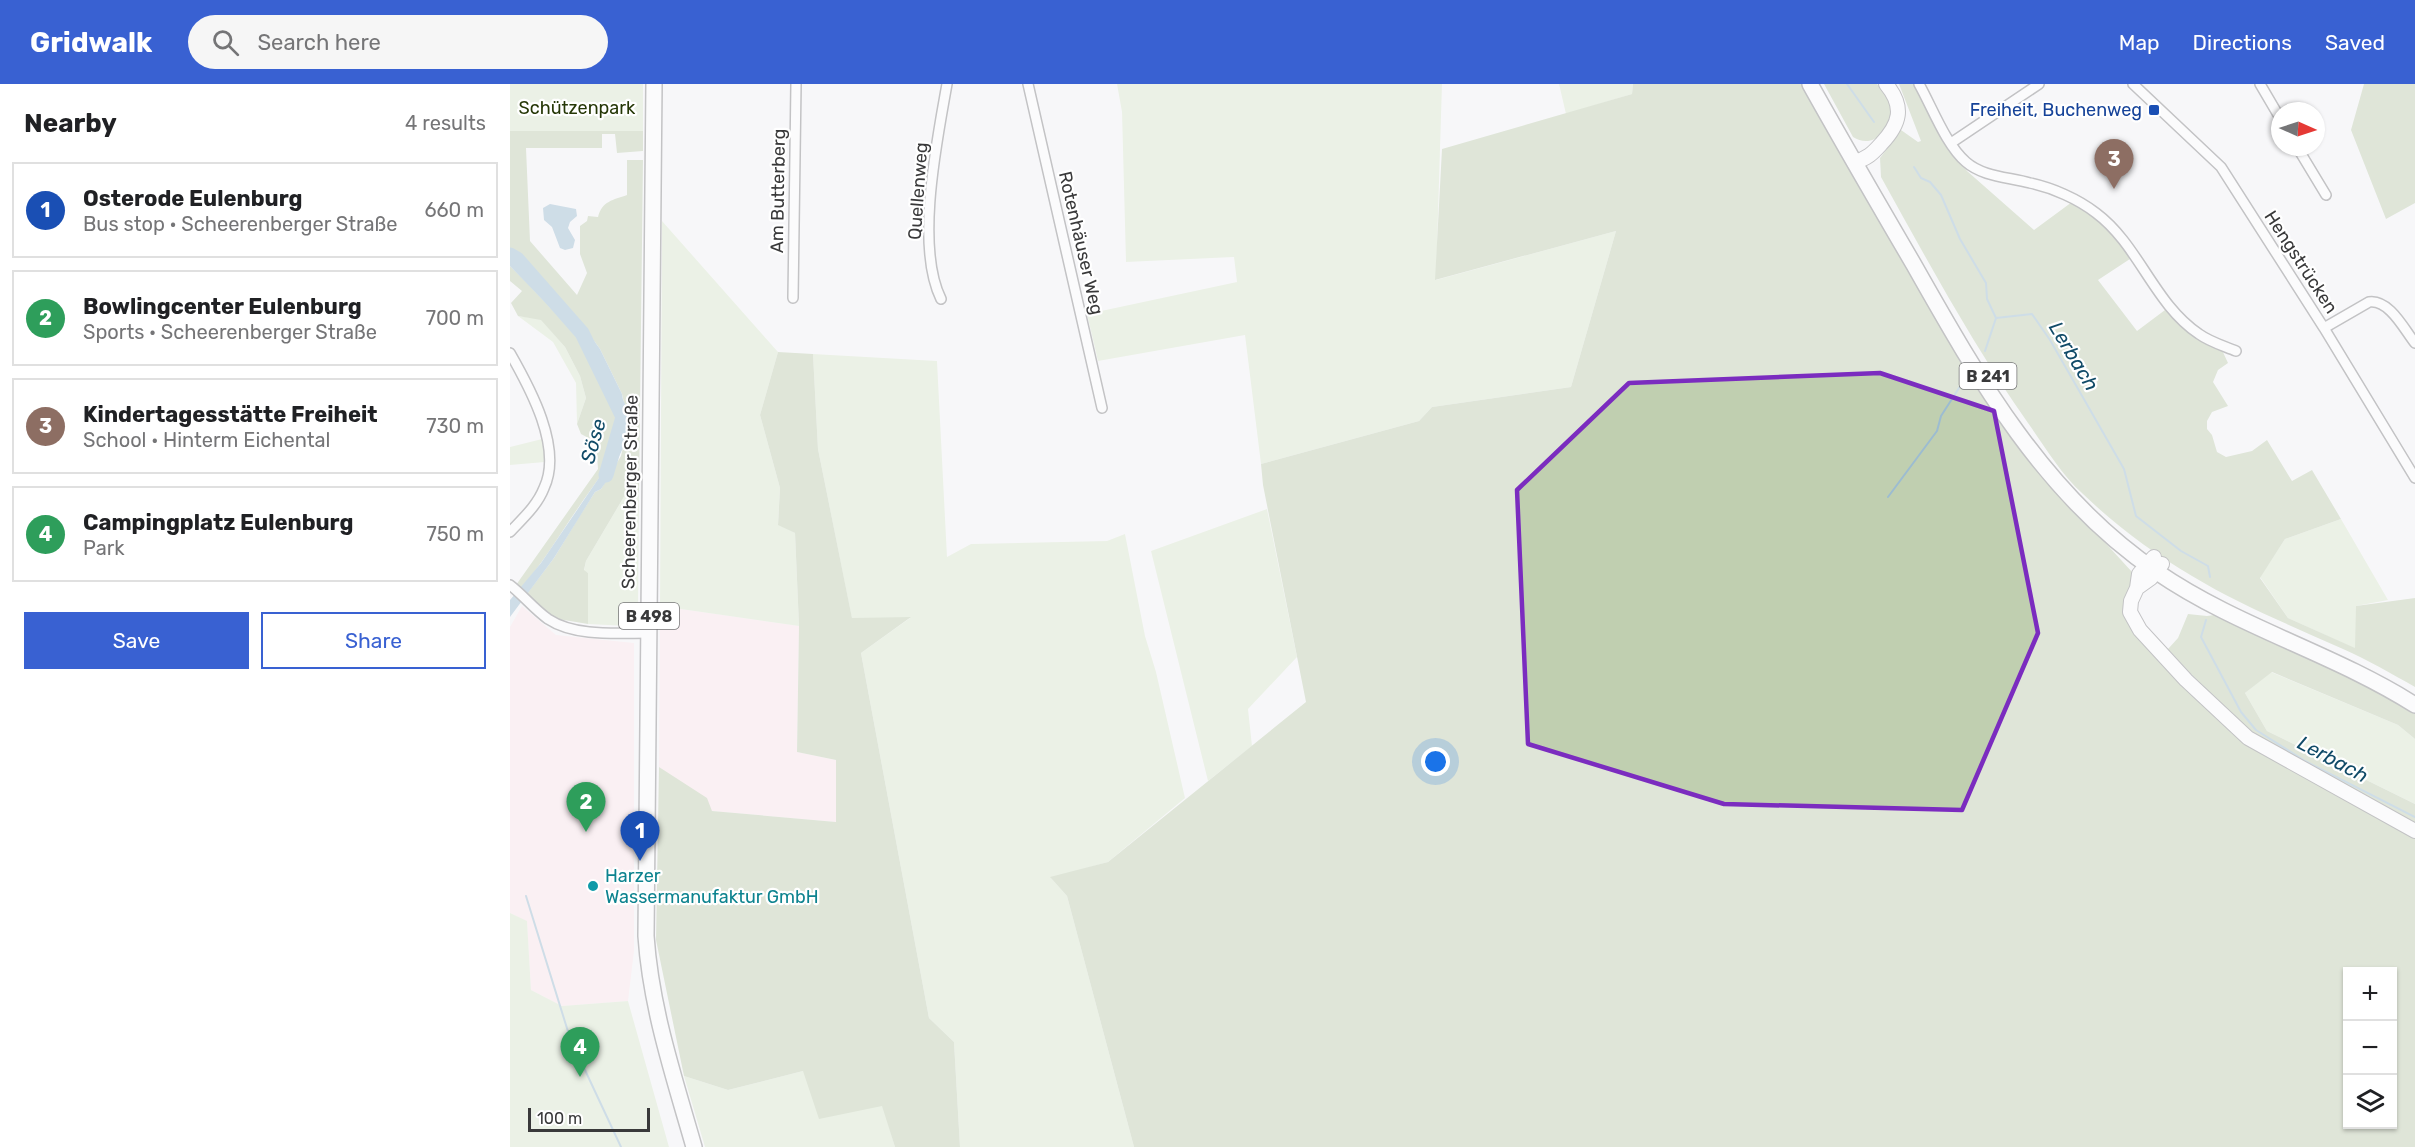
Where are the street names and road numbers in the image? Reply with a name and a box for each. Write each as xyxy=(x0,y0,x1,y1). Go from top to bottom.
street label: Am Butterberg xyxy=(766,129,790,253)
street label: Quellenweg xyxy=(904,141,932,241)
street label: Rotenhäuser Weg xyxy=(1054,169,1108,317)
street label: Hengstrücken xyxy=(2260,206,2342,318)
road number: B 241 xyxy=(1960,363,2016,389)
street label: Scheerenberger Straße xyxy=(617,395,643,589)
road number: B 498 xyxy=(619,603,679,629)

